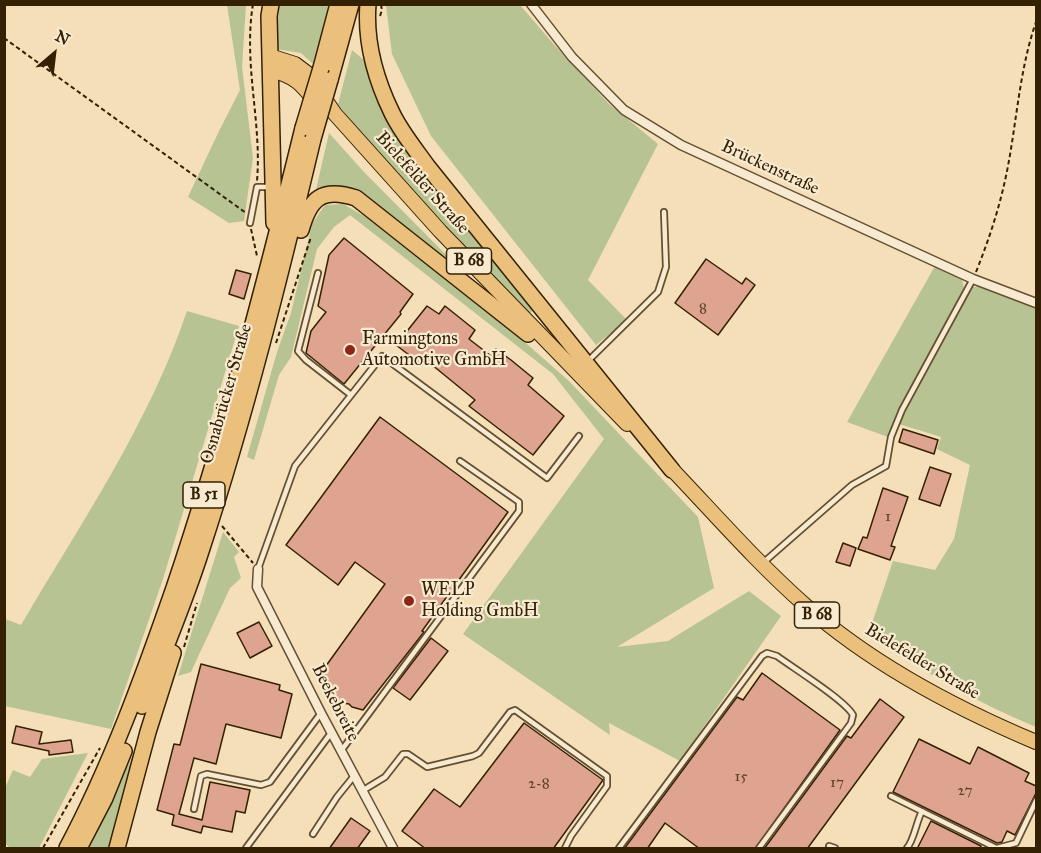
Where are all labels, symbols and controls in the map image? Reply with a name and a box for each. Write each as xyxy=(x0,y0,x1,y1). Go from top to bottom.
north arrow xyxy=(24,24,84,84)
text: N xyxy=(52,26,73,49)
street label: Bielefelder Straße xyxy=(371,128,473,238)
street label: Brückenstraße xyxy=(718,136,822,200)
road number: B 68 xyxy=(446,248,492,274)
house number: 8 xyxy=(699,300,707,318)
street label: Osnabrücker Straße xyxy=(197,322,257,466)
place label: Farmingtons Automotive GmbH xyxy=(362,329,506,372)
marker: Farmingtons Automotive GmbH xyxy=(343,343,357,357)
road number: B 51 xyxy=(183,482,225,508)
house number: 1 xyxy=(885,508,891,526)
place label: WELP Holding GmbH xyxy=(421,580,538,622)
marker: WELP Holding GmbH xyxy=(402,594,416,608)
road number: B 68 xyxy=(794,602,840,628)
street label: Bielefelder Straße xyxy=(861,619,983,705)
street label: Beekebreite xyxy=(306,661,364,745)
house number: 15 xyxy=(735,768,747,786)
house number: 17 xyxy=(830,774,844,792)
house number: 2-8 xyxy=(528,775,550,793)
house number: 27 xyxy=(958,782,972,800)

